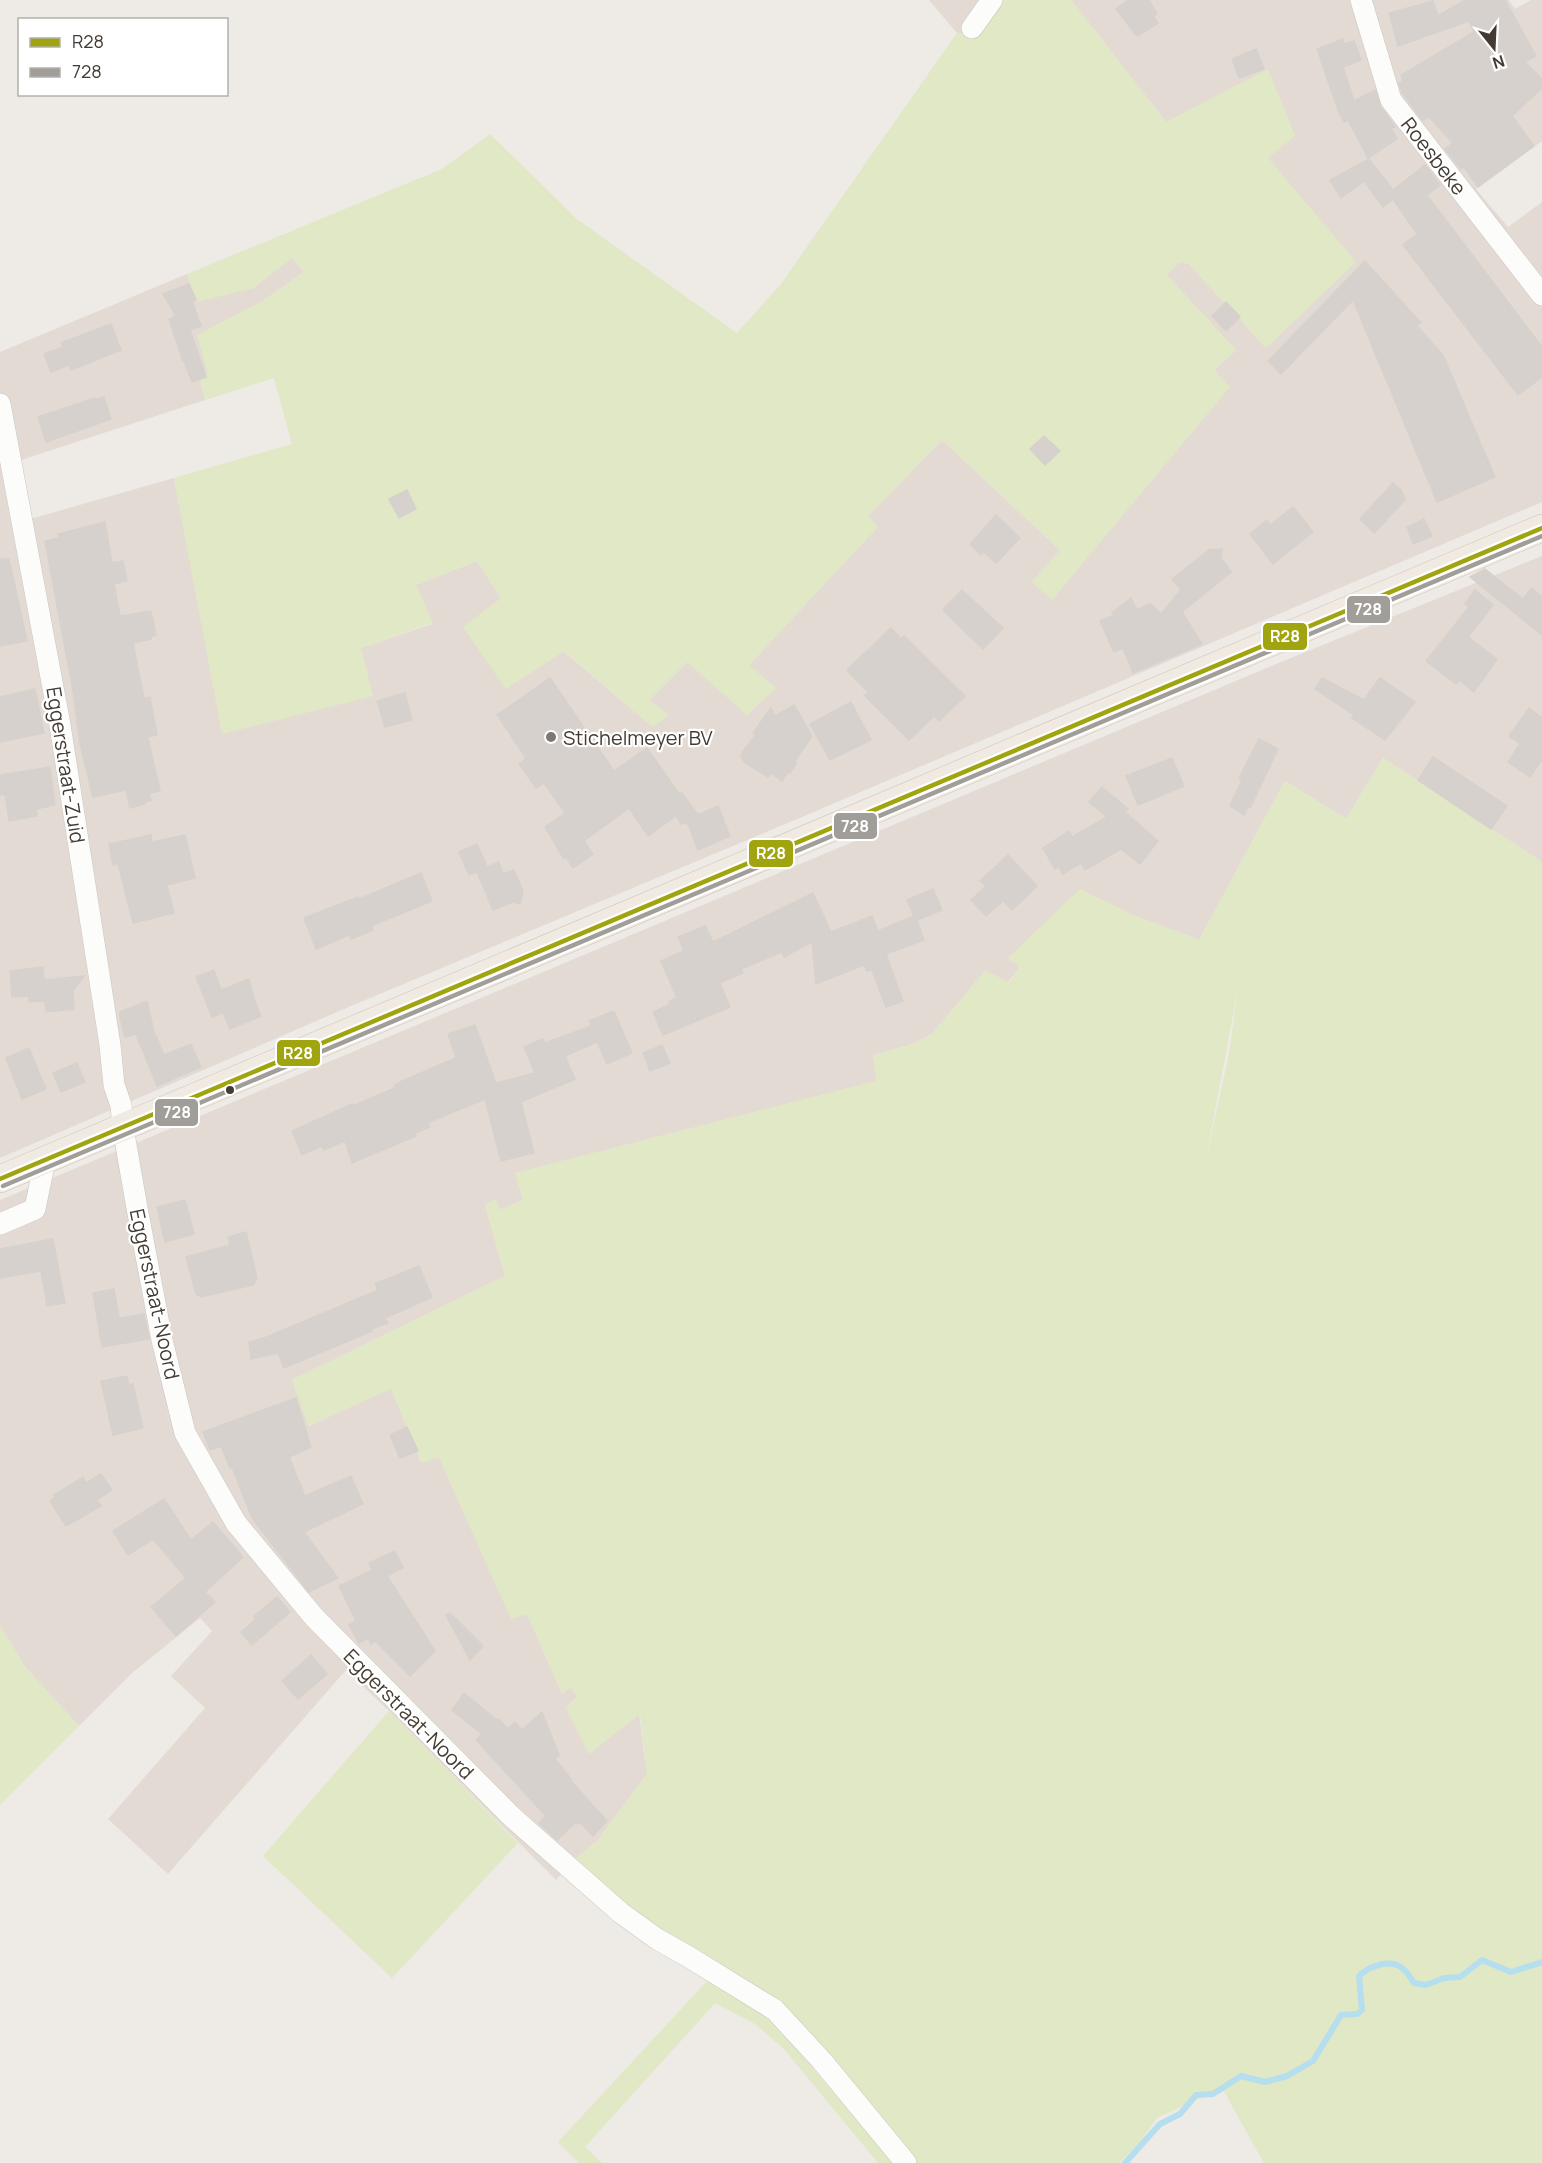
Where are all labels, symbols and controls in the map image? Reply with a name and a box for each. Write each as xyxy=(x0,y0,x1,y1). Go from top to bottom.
legend xyxy=(18,18,228,96)
north arrow xyxy=(1464,18,1524,78)
text: R28 xyxy=(72,29,104,53)
text: N xyxy=(1490,50,1508,75)
text: 728 xyxy=(72,59,102,83)
street label: Roesbeke xyxy=(1395,112,1473,200)
line badge: 728 xyxy=(1346,595,1391,624)
text: 728 xyxy=(1354,598,1382,620)
line badge: R28 xyxy=(1262,622,1308,651)
text: R28 xyxy=(1270,625,1300,647)
street label: Eggerstraat-Zuid xyxy=(40,685,92,845)
place label: Stichelmeyer BV xyxy=(563,724,712,751)
marker: Stichelmeyer BV xyxy=(544,730,558,744)
line badge: 728 xyxy=(833,812,878,840)
text: 728 xyxy=(841,815,869,837)
line badge: R28 xyxy=(748,839,794,868)
text: R28 xyxy=(756,842,786,864)
line badge: R28 xyxy=(276,1039,321,1067)
text: R28 xyxy=(283,1042,313,1064)
unlabelled marker xyxy=(224,1084,236,1096)
line badge: 728 xyxy=(154,1098,199,1127)
text: 728 xyxy=(163,1101,191,1123)
street label: Eggerstraat-Noord xyxy=(124,1206,186,1382)
street label: Eggerstraat-Noord xyxy=(338,1643,480,1785)

